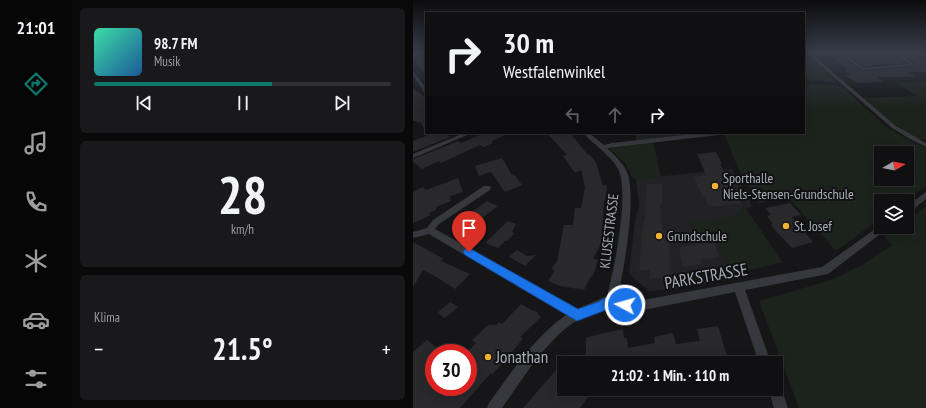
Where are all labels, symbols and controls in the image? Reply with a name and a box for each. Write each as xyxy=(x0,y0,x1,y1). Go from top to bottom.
text: 21:01 xyxy=(17,16,55,39)
text: 30 m xyxy=(503,24,554,61)
icon: right xyxy=(437,28,489,80)
text: 98.7 FM xyxy=(154,34,197,53)
text: Musik xyxy=(154,53,180,70)
text: Westfalenwinkel xyxy=(503,60,605,83)
icon: directions xyxy=(22,70,50,98)
icon: previous xyxy=(133,92,155,114)
icon: pause xyxy=(232,92,254,114)
icon: next xyxy=(331,92,353,114)
icon: left xyxy=(562,104,584,126)
icon: ahead xyxy=(604,104,626,126)
icon: right xyxy=(646,104,668,126)
icon: music xyxy=(22,129,50,157)
north arrow xyxy=(874,146,914,186)
map controls xyxy=(874,146,914,234)
text: 28 xyxy=(218,161,267,228)
place label: Sporthalle Niels-Stensen-Grundschule xyxy=(723,169,854,203)
marker: Sporthalle Niels-Stensen-Grundschule xyxy=(710,181,720,191)
icon: phone xyxy=(22,188,50,216)
street label: KLUSESTRASSE xyxy=(595,193,623,269)
button: layers xyxy=(874,194,914,234)
pin xyxy=(452,211,486,252)
icon: arrive xyxy=(458,217,480,239)
place label: St. Josef xyxy=(794,217,832,235)
text: km/h xyxy=(231,221,254,238)
marker: St. Josef xyxy=(781,221,791,231)
place label: Grundschule xyxy=(667,227,727,245)
marker: Grundschule xyxy=(654,231,664,241)
icon: climate xyxy=(22,247,50,275)
street label: PARKSTRASSE xyxy=(663,258,749,294)
position arrow xyxy=(604,284,646,326)
icon: car xyxy=(22,306,50,334)
text: Klima xyxy=(94,309,120,326)
text: 21.5° xyxy=(212,329,273,368)
text: − xyxy=(94,335,103,363)
text: + xyxy=(382,335,391,363)
speed limit sign: 30 xyxy=(425,344,477,396)
place label: Jonathan xyxy=(495,346,548,368)
marker: Jonathan xyxy=(483,352,493,362)
icon: filters xyxy=(22,365,50,393)
text: 21:02 · 1 Min. · 110 m xyxy=(611,366,729,385)

